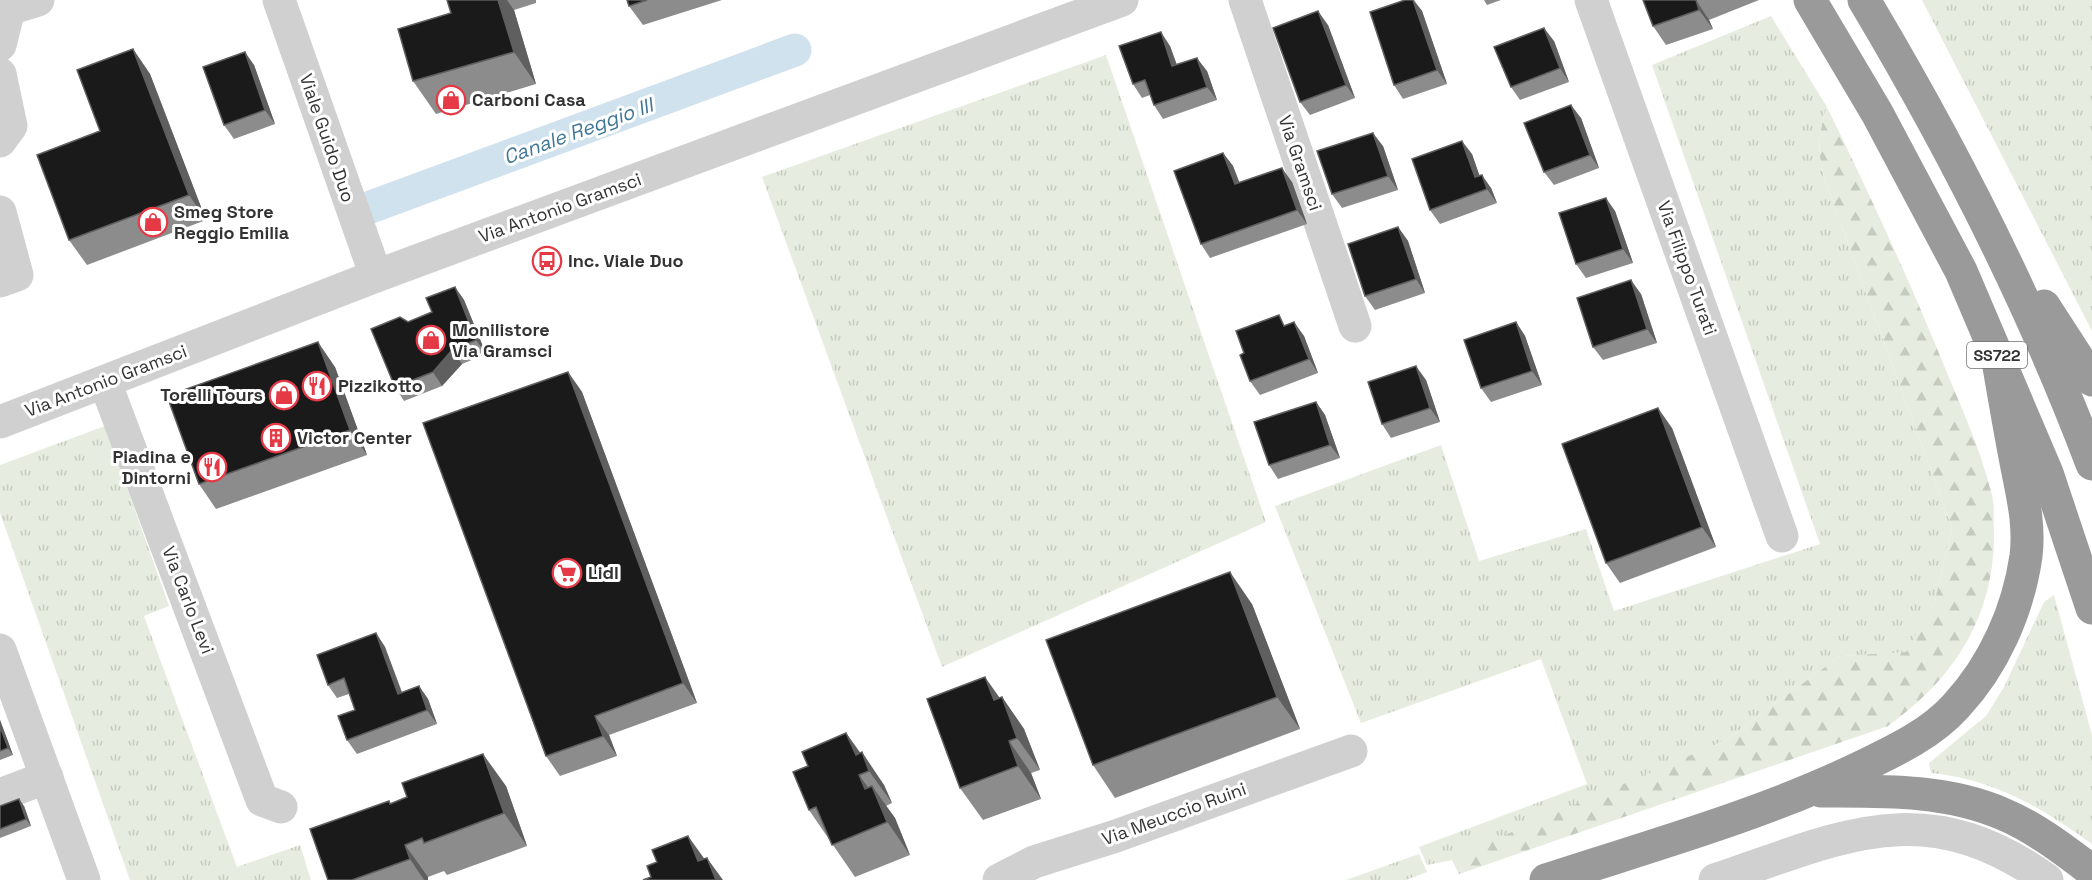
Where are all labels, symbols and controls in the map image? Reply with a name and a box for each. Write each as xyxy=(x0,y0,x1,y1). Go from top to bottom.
street label: Viale Guido Duo xyxy=(295,71,360,205)
shop icon: Carboni Casa xyxy=(435,84,467,116)
place label: Carboni Casa xyxy=(472,88,586,111)
water label: Canale Reggio III xyxy=(500,91,658,170)
street label: Via Gramsci xyxy=(1273,112,1328,214)
street label: Via Antonio Gramsci xyxy=(475,167,644,248)
street label: Via Filippo Turati xyxy=(1653,198,1722,338)
place label: Smeg Store Reggio Emilia xyxy=(174,200,290,244)
shop icon: Smeg Store Reggio Emilia xyxy=(137,206,169,238)
bus stop icon: Inc. Viale Duo xyxy=(531,245,563,277)
place label: Inc. Viale Duo xyxy=(568,249,684,272)
place label: Monilistore Via Gramsci xyxy=(452,318,552,362)
shop icon: Monilistore Via Gramsci xyxy=(415,324,447,356)
street label: Via Antonio Gramsci xyxy=(22,339,190,422)
road number: SS722 xyxy=(1967,342,2027,368)
restaurant icon: Pizzikotto xyxy=(301,370,333,402)
place label: Pizzikotto xyxy=(338,374,423,397)
shop icon: Torelli Tours xyxy=(268,379,300,411)
place label: Torelli Tours xyxy=(160,383,263,406)
building icon: Victor Center xyxy=(260,422,292,454)
place label: Victor Center xyxy=(297,426,412,449)
place label: Piadina e Dintorni xyxy=(112,445,191,489)
restaurant icon: Piadina e Dintorni xyxy=(196,451,228,483)
street label: Via Carlo Levi xyxy=(157,543,220,657)
supermarket icon: Lidl xyxy=(551,557,583,589)
place label: Lidl xyxy=(588,561,619,584)
street label: Via Meuccio Ruini xyxy=(1099,777,1249,850)

